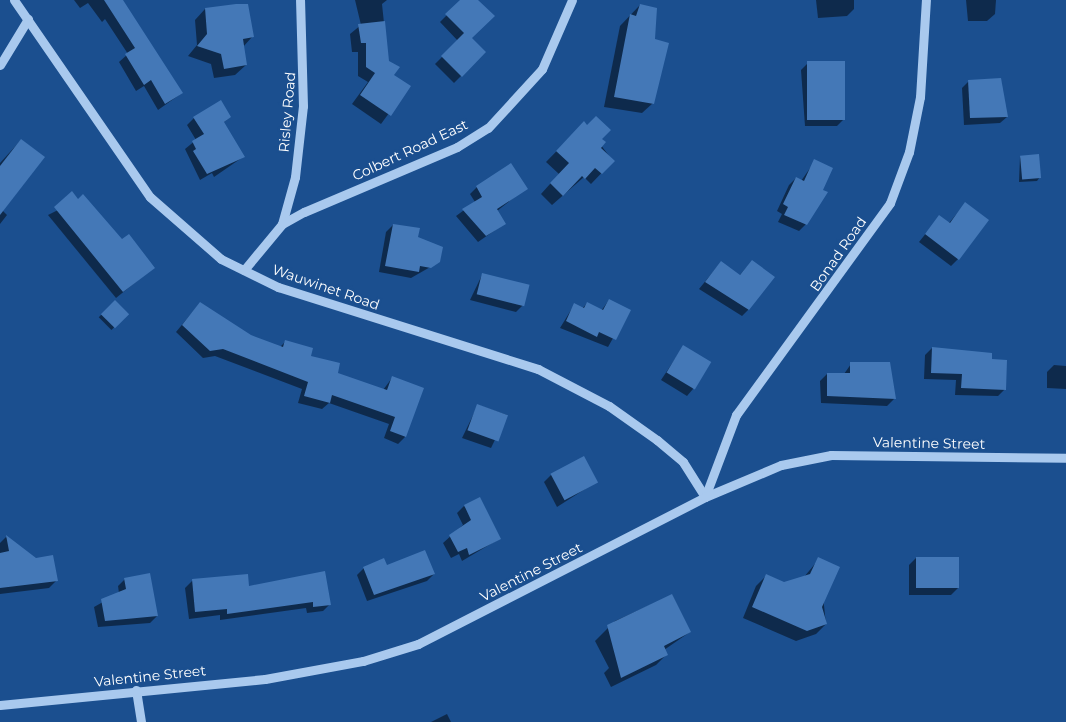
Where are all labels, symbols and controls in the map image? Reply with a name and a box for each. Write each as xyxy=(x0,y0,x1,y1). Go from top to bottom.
street label: Risley Road xyxy=(275,71,299,153)
street label: Colbert Road East xyxy=(350,116,470,184)
street label: Bonad Road xyxy=(806,214,870,294)
street label: Wauwinet Road xyxy=(270,261,382,313)
street label: Valentine Street xyxy=(873,434,985,452)
street label: Valentine Street xyxy=(477,539,585,605)
street label: Valentine Street xyxy=(93,662,207,690)

